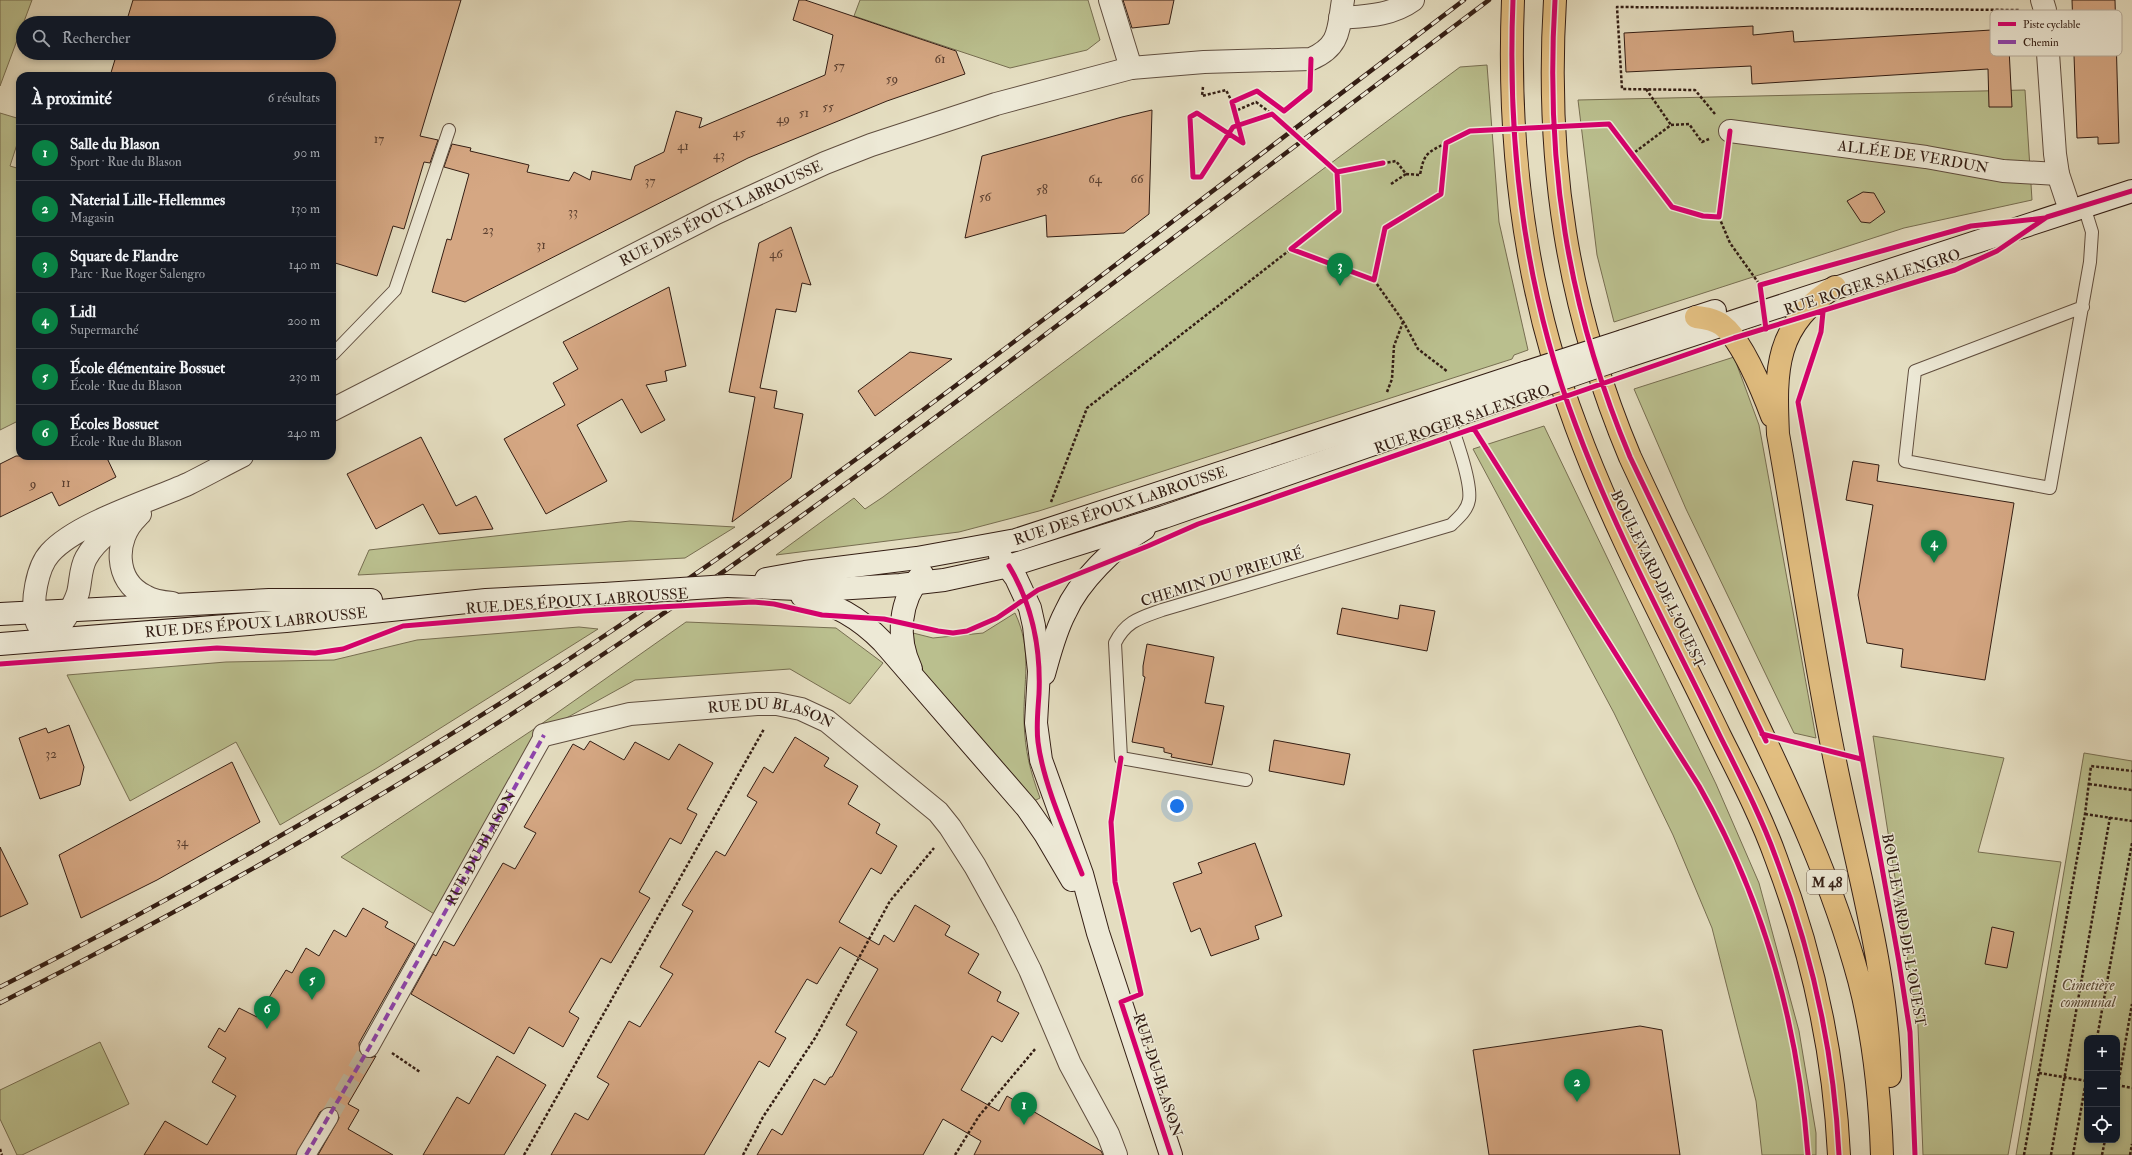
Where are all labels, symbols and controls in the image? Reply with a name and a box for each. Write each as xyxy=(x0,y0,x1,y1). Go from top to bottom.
legend xyxy=(1990,10,2122,56)
search box xyxy=(16,16,336,60)
text: Piste cyclable xyxy=(2023,18,2081,32)
icon: search xyxy=(30,27,52,49)
text: Rechercher xyxy=(62,29,130,48)
text: Chemin xyxy=(2023,36,2059,49)
house number: 61 xyxy=(934,51,946,67)
house number: 57 xyxy=(833,58,845,74)
house number: 59 xyxy=(886,71,898,87)
text: À proximité xyxy=(32,88,112,109)
text: 6 résultats xyxy=(268,90,320,106)
house number: 55 xyxy=(822,99,834,115)
house number: 51 xyxy=(799,105,810,121)
house number: 49 xyxy=(776,111,790,127)
house number: 45 xyxy=(733,125,746,141)
house number: 17 xyxy=(374,131,384,147)
text: Salle du Blason xyxy=(70,135,160,154)
street label: ALLÉE DE VERDUN xyxy=(1836,136,1991,178)
house number: 41 xyxy=(677,138,689,154)
text: 1 xyxy=(43,145,47,161)
text: 90 m xyxy=(294,145,320,161)
house number: 43 xyxy=(713,147,725,163)
text: Sport · Rue du Blason xyxy=(70,154,182,170)
street label: RUE DES ÉPOUX LABROUSSE xyxy=(616,156,826,271)
house number: 64 xyxy=(1088,171,1103,187)
house number: 66 xyxy=(1130,171,1145,187)
house number: 37 xyxy=(645,173,656,189)
house number: 58 xyxy=(1036,182,1048,198)
house number: 56 xyxy=(979,189,993,205)
text: Naterial Lille-Hellemmes xyxy=(70,191,225,210)
text: 2 xyxy=(42,201,48,217)
text: 130 m xyxy=(291,201,320,217)
house number: 33 xyxy=(568,204,578,220)
text: Magasin xyxy=(70,210,114,226)
house number: 23 xyxy=(482,222,494,238)
house number: 31 xyxy=(536,237,546,253)
street label: RUE ROGER SALENGRO xyxy=(1781,245,1963,320)
house number: 46 xyxy=(769,246,784,262)
text: Square de Flandre xyxy=(70,247,178,266)
pin: 3 xyxy=(1327,253,1353,286)
text: 3 xyxy=(43,257,48,273)
text: 140 m xyxy=(289,257,320,273)
text: Parc · Rue Roger Salengro xyxy=(70,266,205,282)
text: Lidl xyxy=(70,303,96,322)
text: 4 xyxy=(41,313,49,329)
text: 200 m xyxy=(287,313,320,329)
text: Supermarché xyxy=(70,322,138,338)
text: École élémentaire Bossuet xyxy=(70,359,225,378)
text: 5 xyxy=(42,369,48,385)
text: 230 m xyxy=(289,369,320,385)
text: École · Rue du Blason xyxy=(70,378,182,394)
street label: RUE ROGER SALENGRO xyxy=(1372,380,1553,459)
text: Écoles Bossuet xyxy=(70,415,159,434)
text: 6 xyxy=(42,425,48,441)
text: 240 m xyxy=(287,425,320,441)
text: École · Rue du Blason xyxy=(70,434,182,450)
street label: RUE DES ÉPOUX LABROUSSE xyxy=(1011,462,1230,550)
house number: 11 xyxy=(61,475,71,491)
house number: 9 xyxy=(29,476,36,492)
street label: BOULEVARD DE L'OUEST xyxy=(1606,487,1709,671)
pin: 4 xyxy=(1921,530,1947,563)
street label: CHEMIN DU PRIEURÉ xyxy=(1138,542,1306,611)
street label: RUE DES ÉPOUX LABROUSSE xyxy=(465,582,689,619)
street label: RUE DES ÉPOUX LABROUSSE xyxy=(144,603,369,642)
street label: RUE DU BLASON xyxy=(707,694,837,733)
house number: 32 xyxy=(45,746,57,762)
street label: RUE DU BLASON xyxy=(441,787,521,909)
your location xyxy=(1167,796,1187,816)
street label: BOULEVARD DE L'OUEST xyxy=(1877,832,1930,1028)
house number: 34 xyxy=(176,834,189,850)
road number: M 48 xyxy=(1807,870,1847,894)
pin: 5 xyxy=(299,967,325,1000)
park label: Cimetière communal xyxy=(2061,976,2117,1012)
pin: 6 xyxy=(254,996,280,1029)
street label: RUE DU BLASON xyxy=(1129,1011,1187,1140)
map controls xyxy=(2084,1035,2120,1143)
button: + xyxy=(2084,1035,2120,1071)
pin: 2 xyxy=(1564,1069,1590,1102)
button: − xyxy=(2084,1071,2120,1107)
pin: 1 xyxy=(1011,1092,1037,1125)
button: locate xyxy=(2084,1107,2120,1143)

